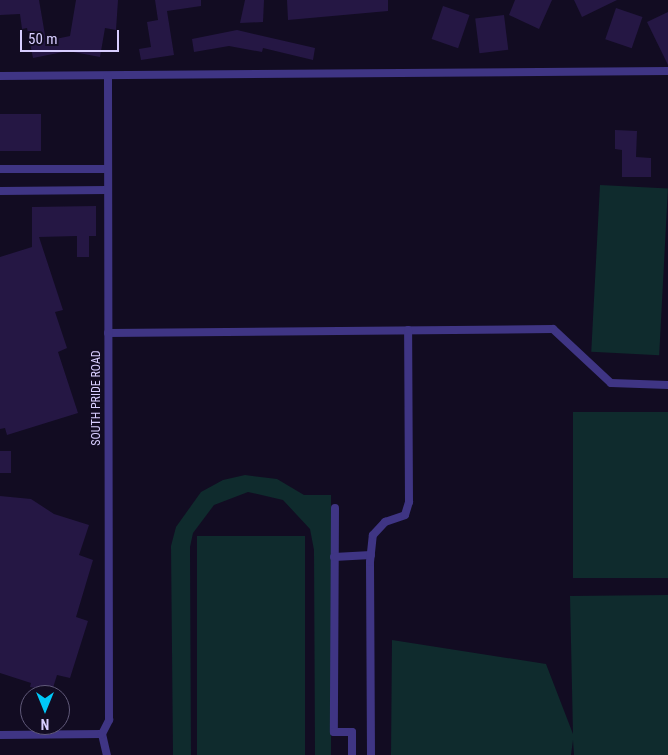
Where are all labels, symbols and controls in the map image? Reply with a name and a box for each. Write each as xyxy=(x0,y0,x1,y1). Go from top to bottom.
scale bar xyxy=(22,20,121,52)
text: 50 m xyxy=(28,30,58,48)
street label: SOUTH PRIDE ROAD xyxy=(90,350,104,446)
north arrow xyxy=(20,685,70,735)
text: N xyxy=(41,716,49,732)

